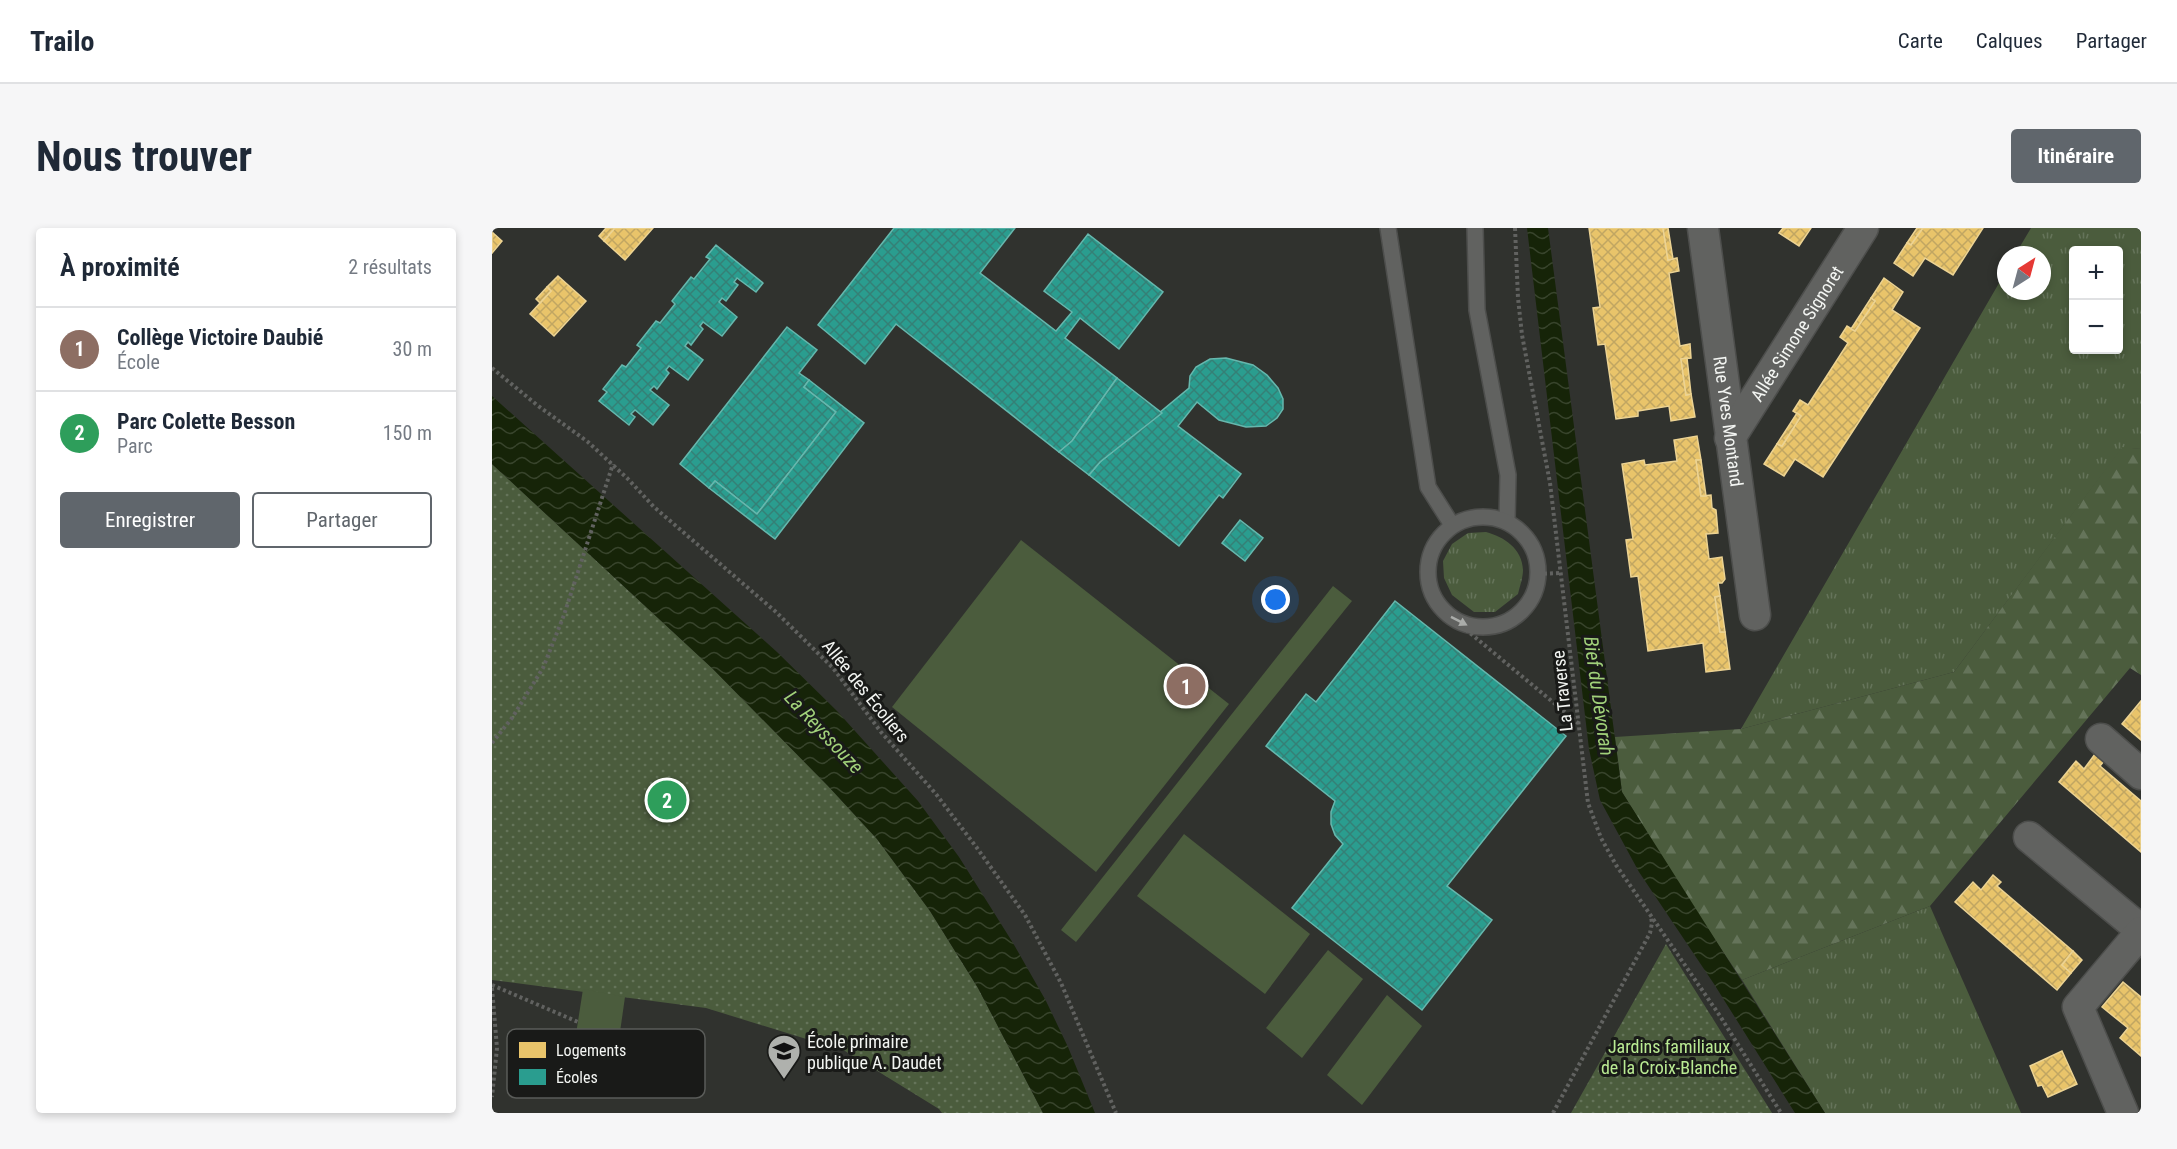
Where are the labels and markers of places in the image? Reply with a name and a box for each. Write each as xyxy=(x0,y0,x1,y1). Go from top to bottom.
pin: 1 xyxy=(1166,664,1206,708)
pin: 2 xyxy=(648,778,687,822)
place label: École primaire publique A. Daudet xyxy=(807,1031,942,1073)
school or university icon: École primaire publique A. Daudet xyxy=(766,1033,802,1080)

